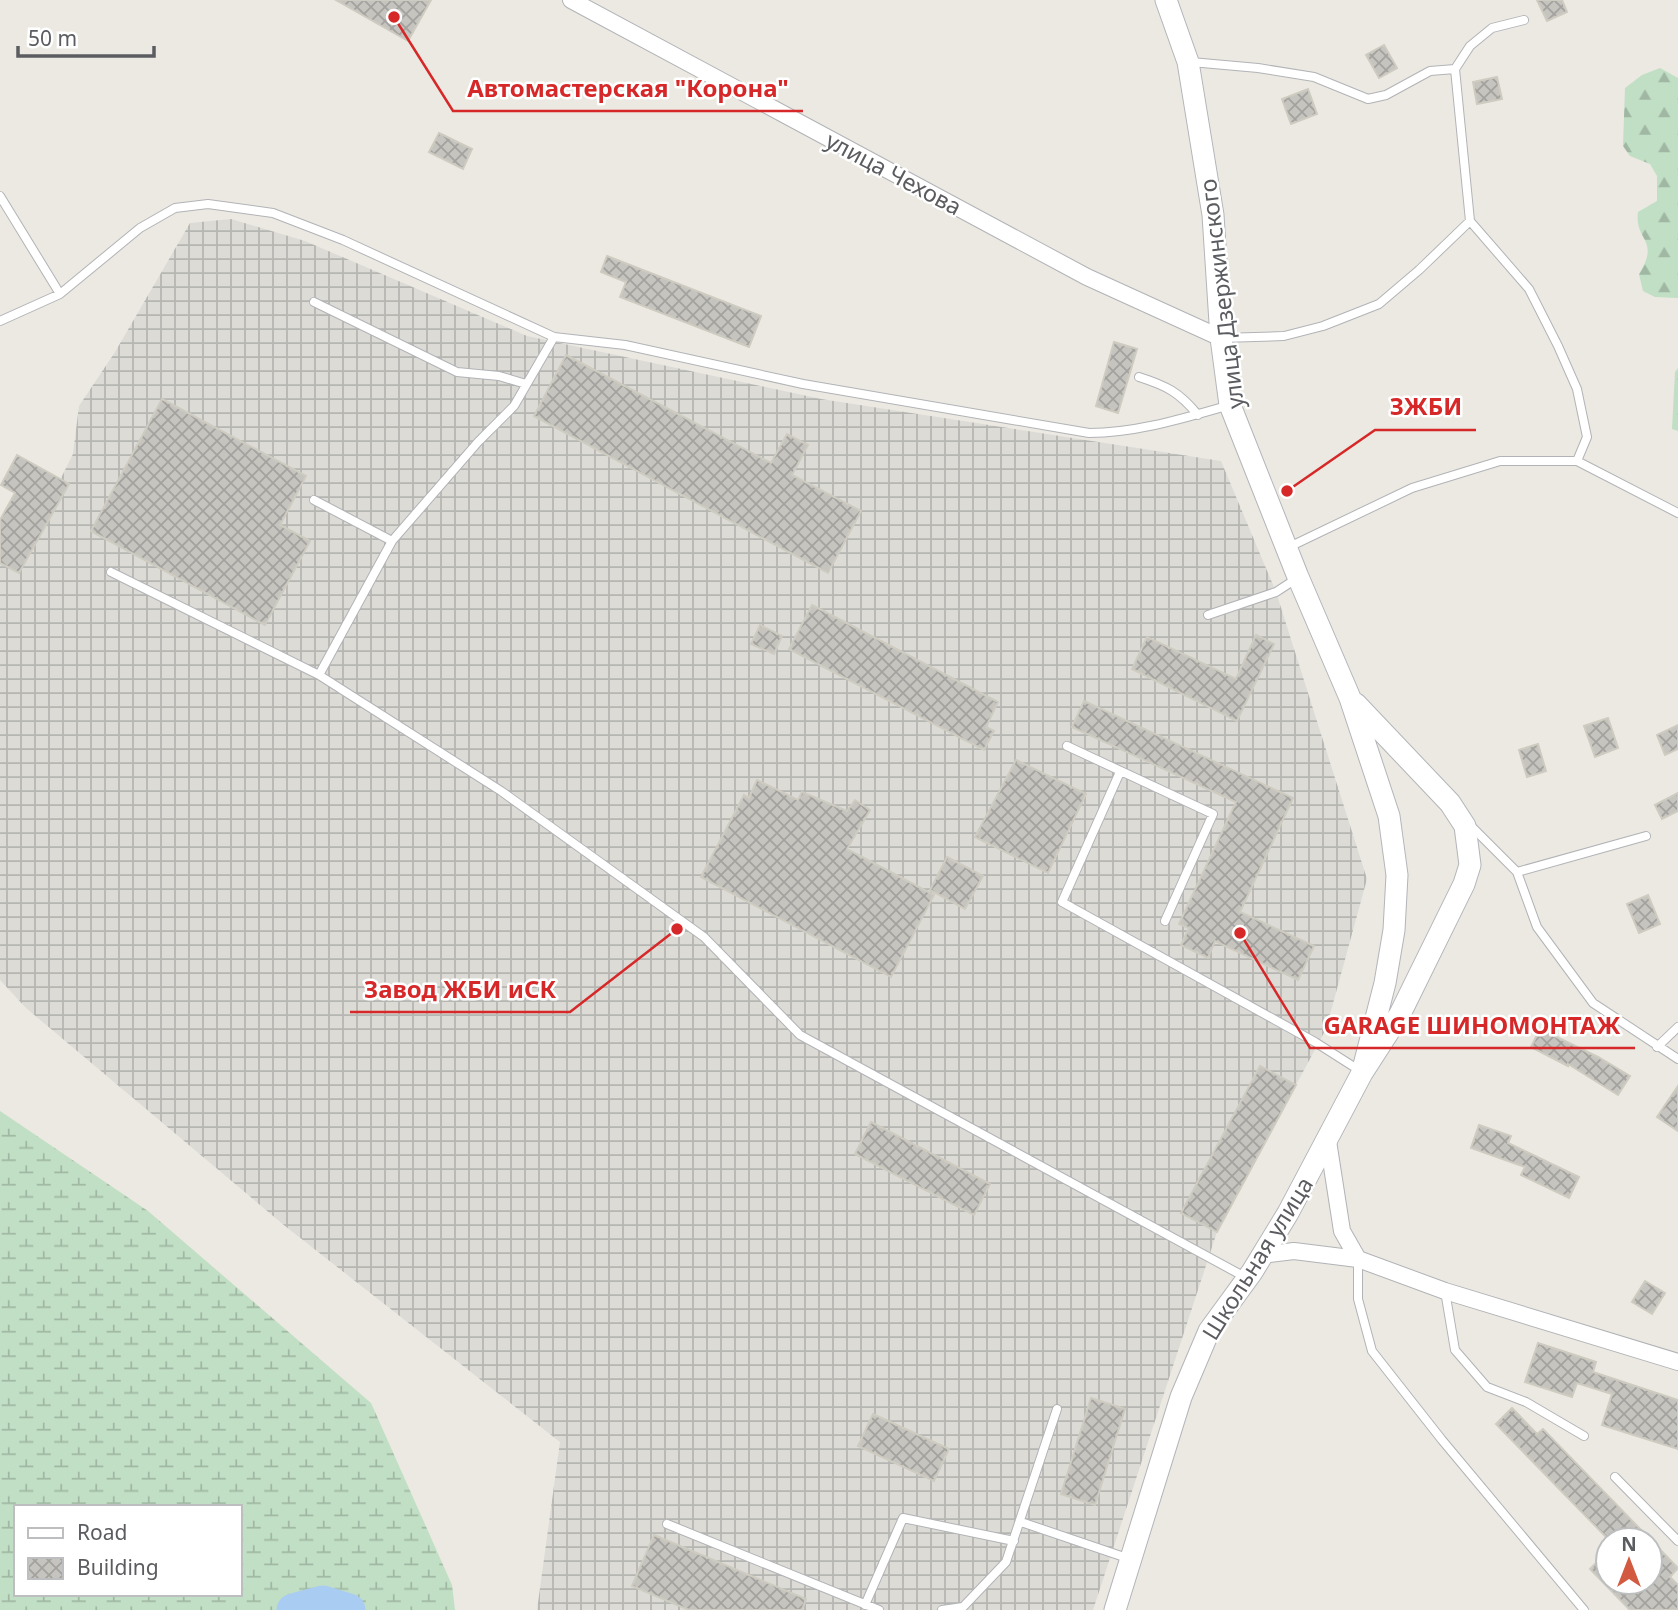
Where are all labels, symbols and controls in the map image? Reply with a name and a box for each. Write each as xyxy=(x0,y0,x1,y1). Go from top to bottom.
scale bar xyxy=(18,14,154,58)
text: 50 m xyxy=(28,24,77,52)
callout: Автомастерская "Корона" xyxy=(453,66,803,111)
text: Автомастерская "Корона" xyxy=(467,71,789,104)
street label: улица Чехова xyxy=(820,124,968,222)
street label: улица Дзержинского xyxy=(1191,177,1251,411)
callout: ЗЖБИ xyxy=(1375,385,1476,430)
text: ЗЖБИ xyxy=(1390,389,1462,422)
callout: Завод ЖБИ иСК xyxy=(350,967,570,1012)
text: Завод ЖБИ иСК xyxy=(364,972,556,1005)
callout: GARAGE ШИНОМОНТАЖ xyxy=(1310,1003,1635,1048)
text: GARAGE ШИНОМОНТАЖ xyxy=(1323,1008,1621,1041)
street label: Школьная улица xyxy=(1194,1170,1320,1346)
legend xyxy=(14,1505,242,1596)
text: Road xyxy=(77,1518,127,1546)
north arrow xyxy=(1594,1526,1664,1596)
text: N xyxy=(1621,1531,1637,1557)
text: Building xyxy=(77,1553,159,1581)

